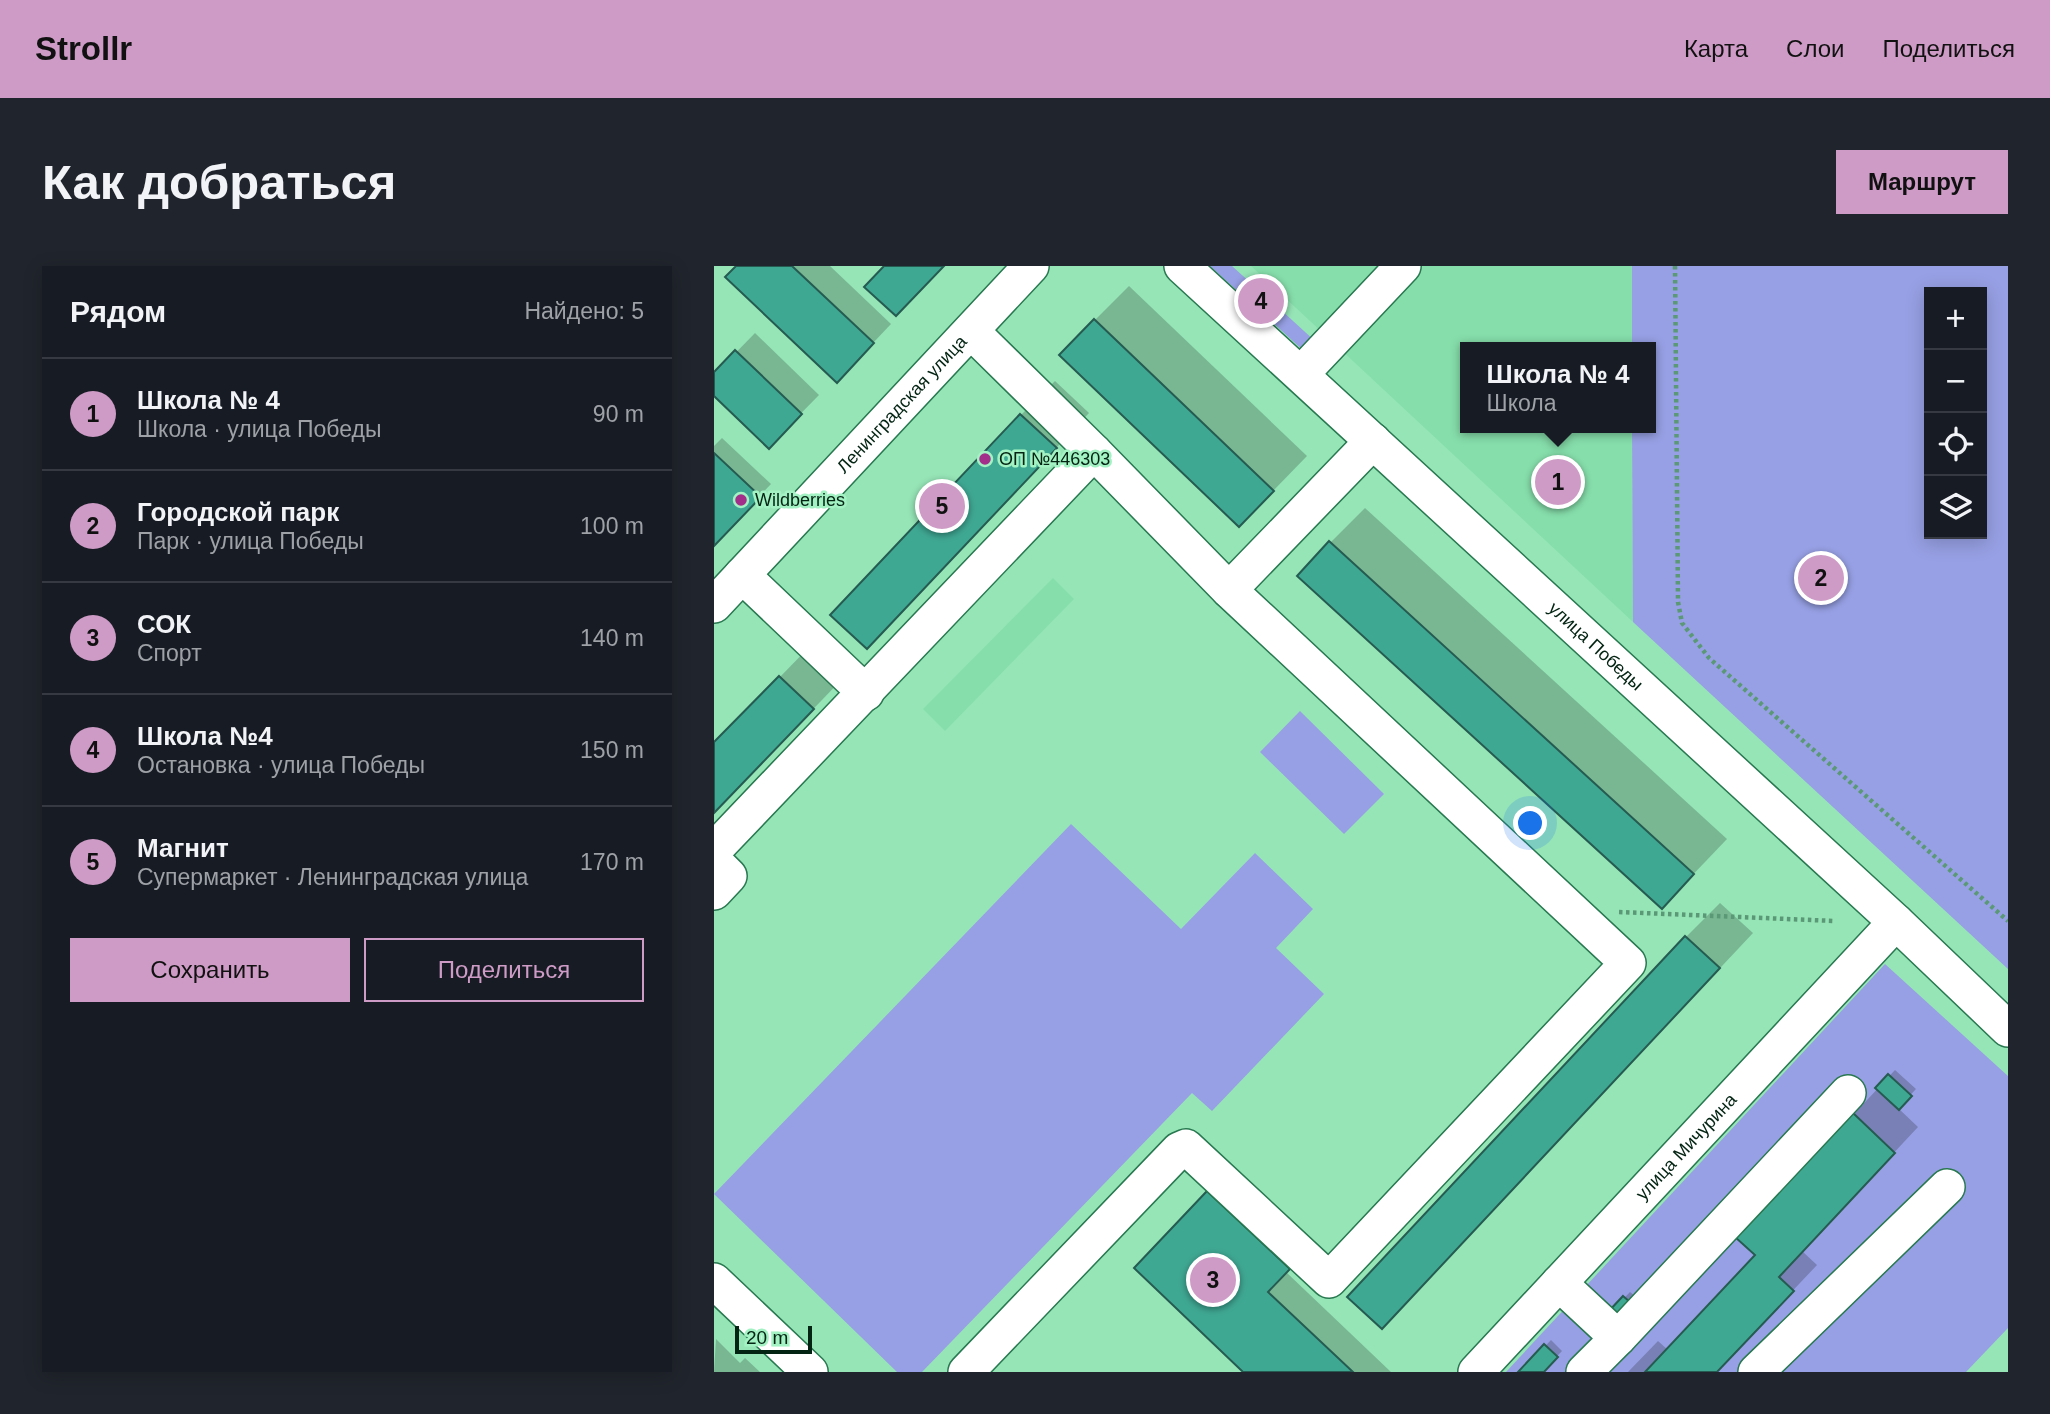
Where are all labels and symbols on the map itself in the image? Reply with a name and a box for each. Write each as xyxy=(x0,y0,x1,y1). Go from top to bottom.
pin: 4 xyxy=(1238,275,1284,327)
street label: Ленинградская улица xyxy=(833,331,971,477)
place label: ОП №446303 xyxy=(999,449,1110,469)
marker: ОП №446303 xyxy=(977,451,993,467)
pin: 1 xyxy=(1535,456,1581,508)
pin: 5 xyxy=(919,480,965,532)
place label: Wildberries xyxy=(755,490,845,510)
marker: Wildberries xyxy=(733,492,749,508)
pin: 2 xyxy=(1798,552,1844,604)
street label: улица Победы xyxy=(1545,598,1647,694)
your location xyxy=(1513,806,1547,840)
street label: улица Мичурина xyxy=(1632,1089,1741,1204)
pin: 3 xyxy=(1190,1254,1236,1306)
scale bar xyxy=(735,1323,812,1355)

